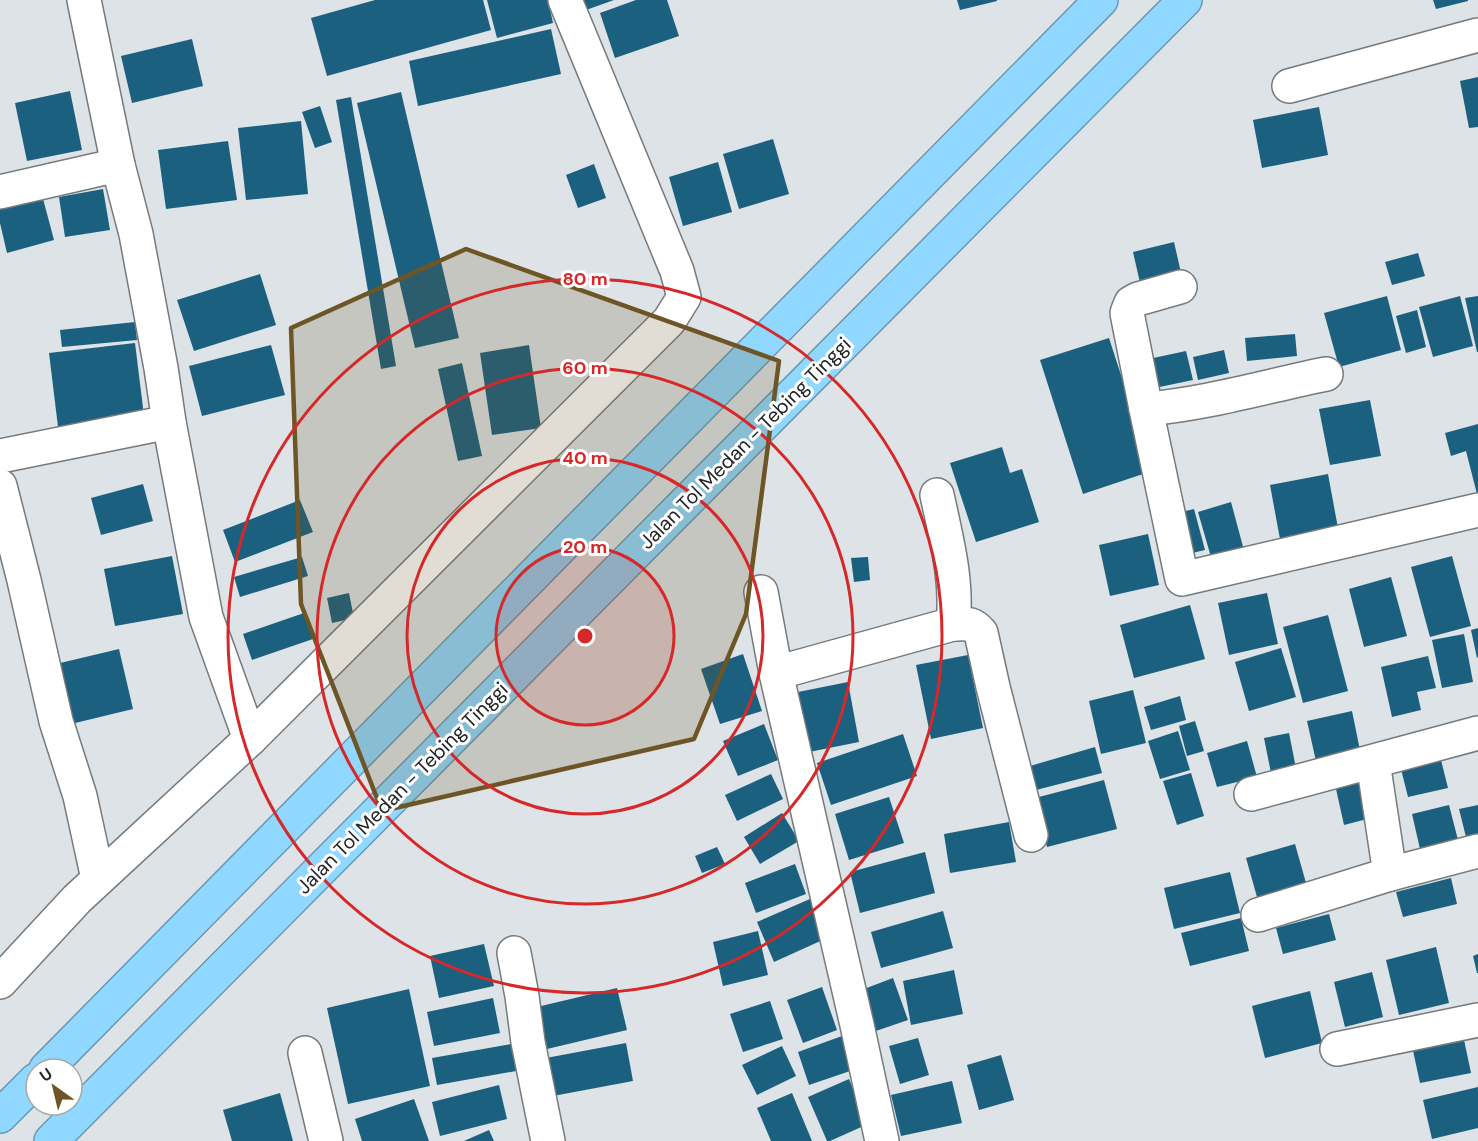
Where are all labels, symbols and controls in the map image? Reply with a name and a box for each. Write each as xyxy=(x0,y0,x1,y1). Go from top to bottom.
text: 80 m xyxy=(562,267,608,291)
street label: Jalan Tol Medan - Tebing Tinggi xyxy=(634,332,856,554)
text: 60 m xyxy=(562,356,608,380)
text: 40 m xyxy=(562,446,608,470)
text: 20 m xyxy=(563,535,607,559)
centre of rings xyxy=(575,626,595,646)
street label: Jalan Tol Medan - Tebing Tinggi xyxy=(291,677,513,899)
north arrow xyxy=(24,1057,84,1117)
text: U xyxy=(35,1063,56,1087)

